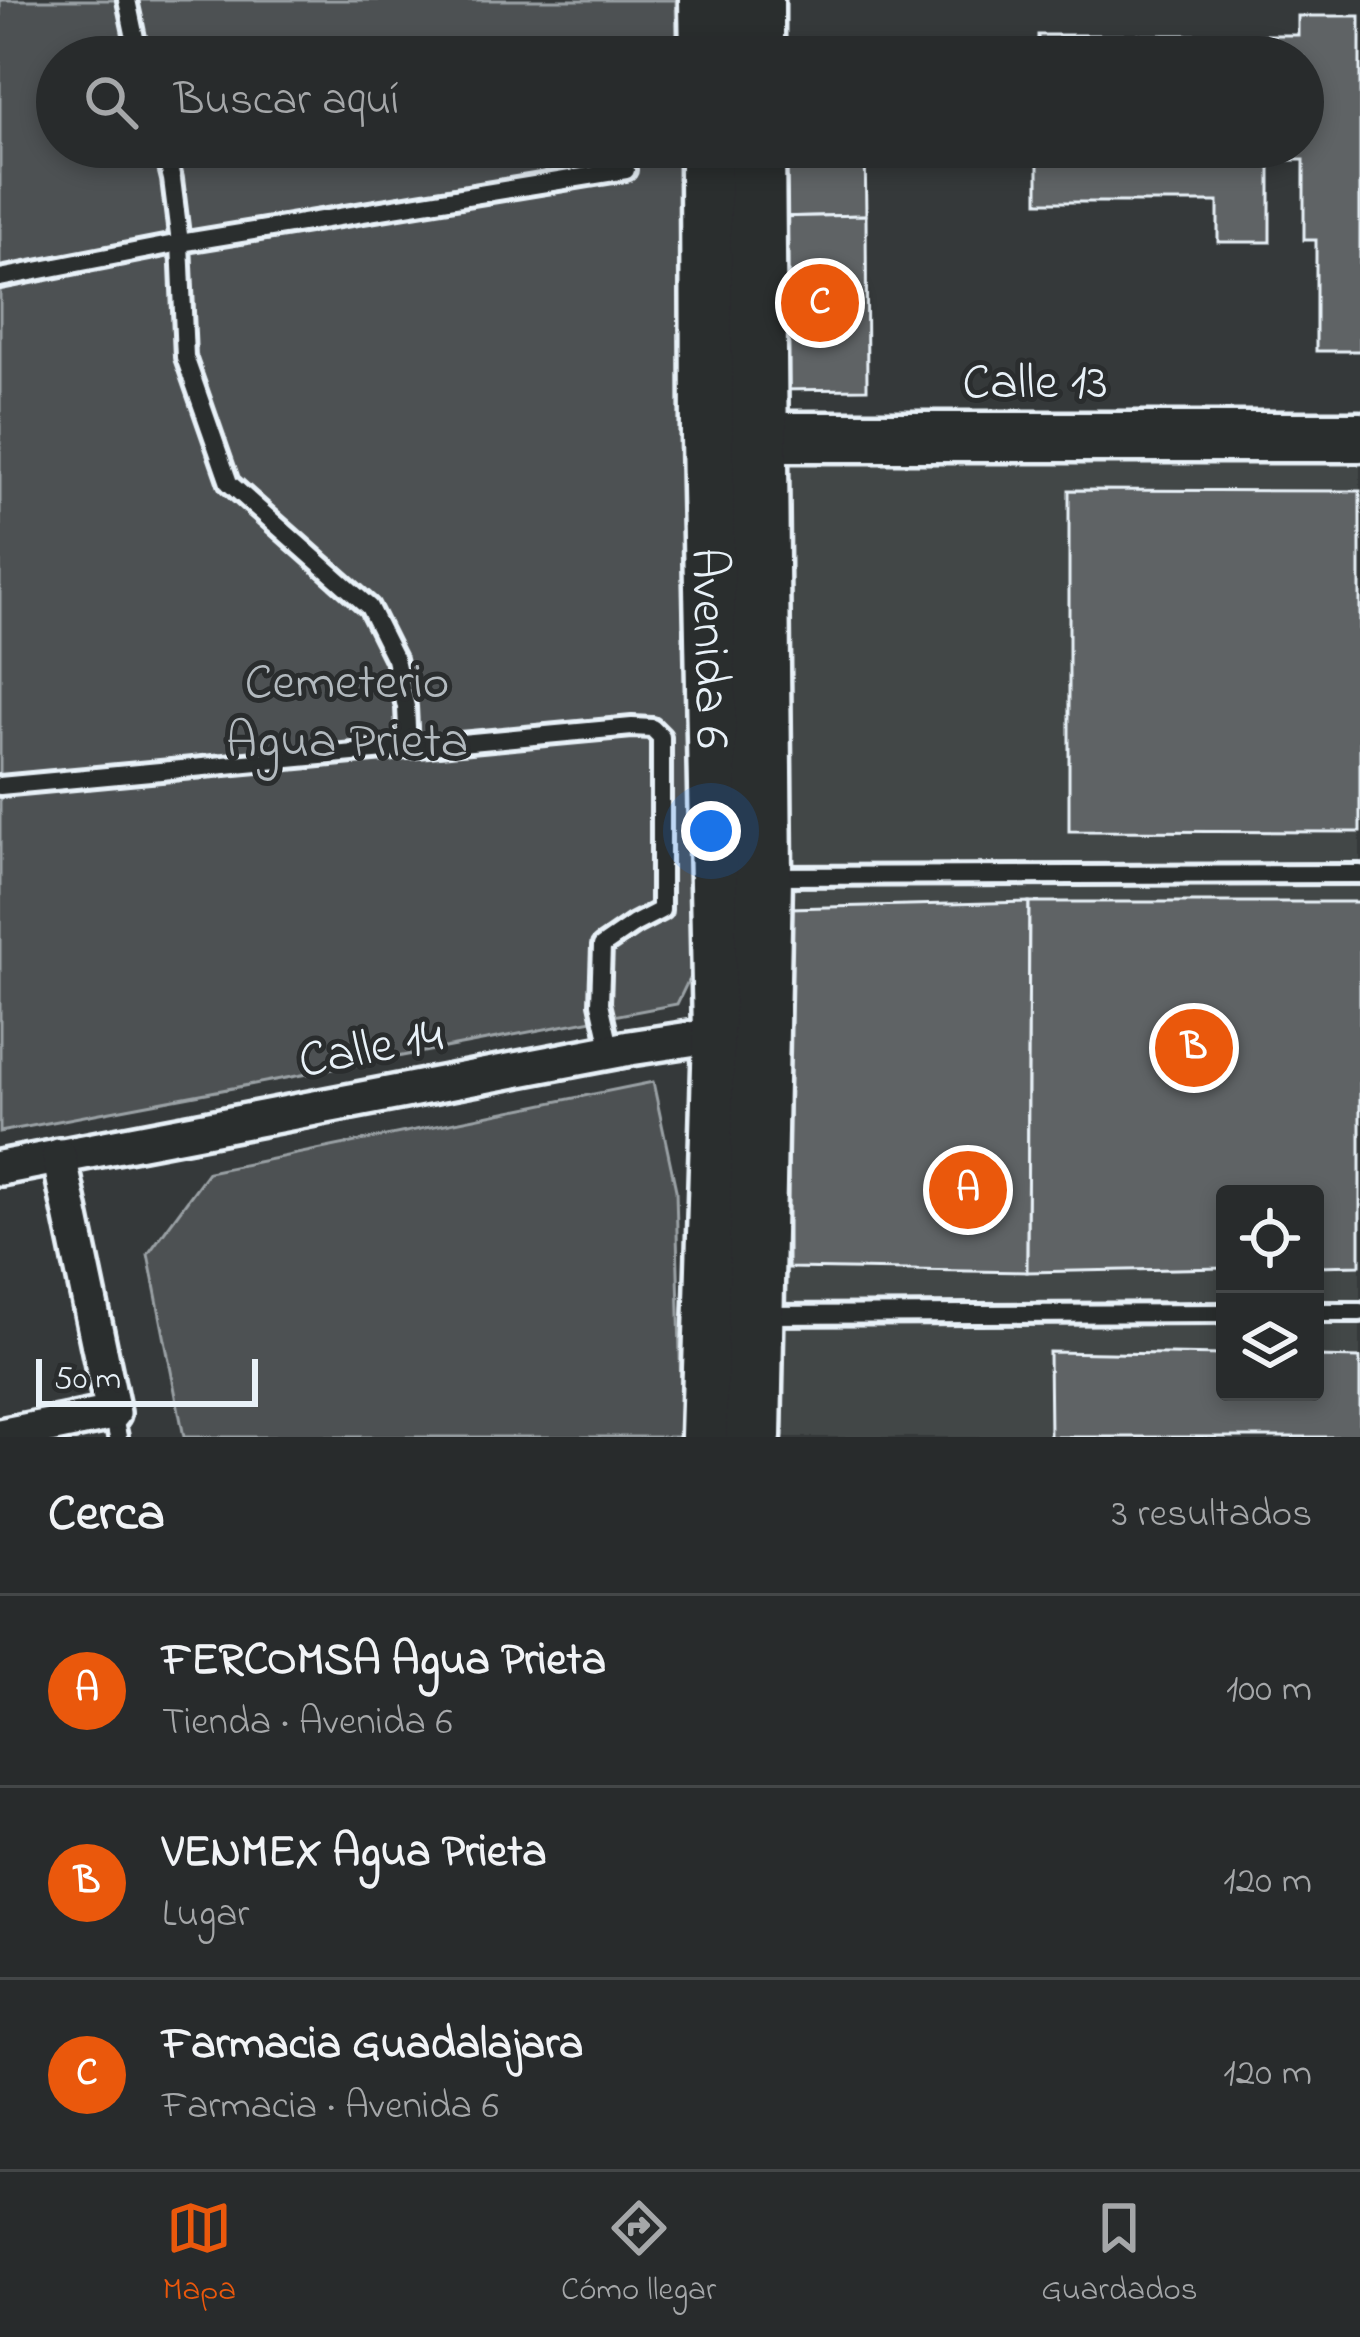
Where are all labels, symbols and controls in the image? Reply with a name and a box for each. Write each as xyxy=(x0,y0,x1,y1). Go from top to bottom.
search box xyxy=(36,36,1324,168)
icon: search xyxy=(78,69,144,135)
text: Buscar aquí xyxy=(174,69,399,135)
pin: C xyxy=(781,258,859,348)
street label: Calle 13 xyxy=(962,347,1108,422)
street label: Avenida 6 xyxy=(668,547,747,749)
park label: Cemeterio Agua Prieta xyxy=(226,647,468,781)
your location xyxy=(681,801,741,861)
street label: Calle 14 xyxy=(292,1000,450,1101)
pin: B xyxy=(1155,1003,1233,1093)
pin: A xyxy=(929,1145,1007,1235)
map controls xyxy=(1216,1185,1324,1401)
button: locate xyxy=(1216,1185,1324,1293)
button: layers xyxy=(1216,1293,1324,1401)
scale bar xyxy=(36,1353,258,1406)
text: 50 m xyxy=(54,1356,121,1404)
text: Cerca xyxy=(48,1478,165,1553)
text: 3 resultados xyxy=(1112,1487,1312,1544)
text: FERCOMSA Agua Prieta xyxy=(162,1629,606,1695)
text: A xyxy=(75,1662,99,1719)
text: 100 m xyxy=(1226,1662,1312,1719)
text: Tienda · Avenida 6 xyxy=(162,1695,453,1752)
text: VENMEX Agua Prieta xyxy=(162,1821,547,1887)
text: B xyxy=(74,1854,100,1911)
text: 120 m xyxy=(1223,1854,1312,1911)
text: Lugar xyxy=(162,1887,249,1944)
text: Farmacia Guadalajara xyxy=(162,2013,583,2079)
text: C xyxy=(76,2046,98,2103)
text: 120 m xyxy=(1223,2046,1312,2103)
text: Farmacia · Avenida 6 xyxy=(162,2079,499,2136)
tab: Mapa xyxy=(162,2195,236,2315)
tab: Cómo llegar xyxy=(561,2195,716,2315)
tab: Guardados xyxy=(1041,2195,1198,2315)

